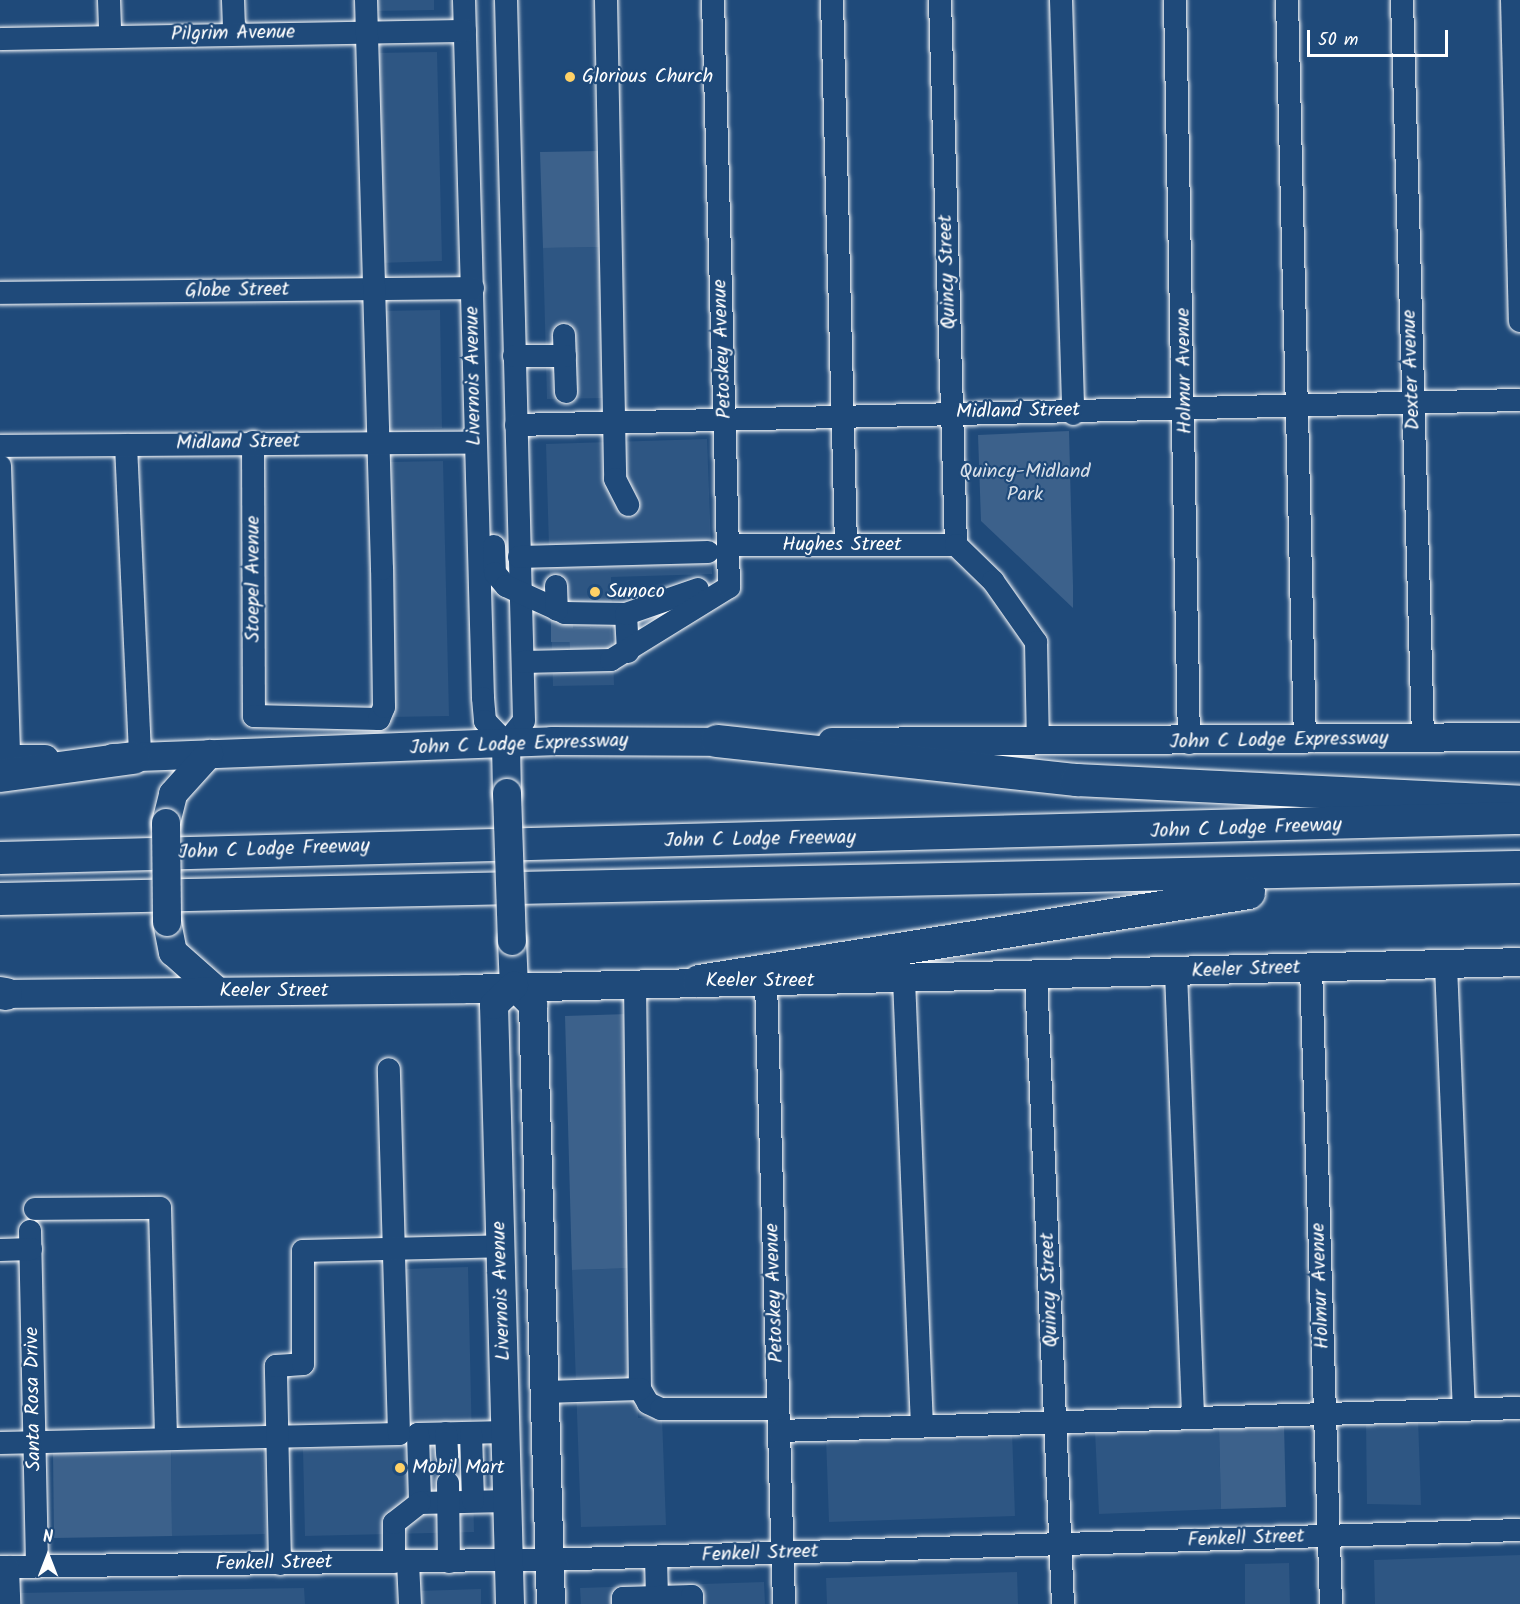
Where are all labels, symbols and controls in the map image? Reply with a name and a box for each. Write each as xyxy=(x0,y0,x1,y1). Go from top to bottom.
scale bar xyxy=(1310,18,1451,56)
street label: Pilgrim Avenue xyxy=(171,21,295,47)
text: 50 m xyxy=(1318,26,1358,55)
place label: Glorious Church xyxy=(582,65,713,89)
marker: Glorious Church xyxy=(563,70,577,84)
street label: Quincy Street xyxy=(934,214,962,330)
street label: Globe Street xyxy=(185,278,289,304)
street label: Petoskey Avenue xyxy=(709,279,737,419)
street label: Livernois Avenue xyxy=(461,306,487,446)
street label: Holmur Avenue xyxy=(1172,308,1198,434)
street label: Dexter Avenue xyxy=(1398,309,1426,431)
street label: Midland Street xyxy=(956,399,1080,425)
street label: Midland Street xyxy=(176,430,300,456)
park label: Quincy-Midland Park xyxy=(960,461,1090,508)
street label: Stoepel Avenue xyxy=(242,516,266,642)
street label: Hughes Street xyxy=(782,533,902,557)
place label: Sunoco xyxy=(607,580,665,604)
marker: Sunoco xyxy=(588,585,602,599)
street label: John C Lodge Expressway xyxy=(1169,727,1389,755)
street label: John C Lodge Expressway xyxy=(409,729,629,761)
street label: John C Lodge Freeway xyxy=(1150,814,1342,844)
street label: John C Lodge Freeway xyxy=(664,826,856,854)
street label: John C Lodge Freeway xyxy=(178,835,370,865)
street label: Keeler Street xyxy=(1191,956,1301,984)
street label: Keeler Street xyxy=(705,969,815,993)
street label: Keeler Street xyxy=(219,979,329,1003)
street label: Livernois Avenue xyxy=(488,1221,516,1361)
street label: Holmur Avenue xyxy=(1307,1222,1335,1350)
street label: Petoskey Avenue xyxy=(761,1223,789,1363)
street label: Quincy Street xyxy=(1036,1232,1064,1348)
street label: Santa Rosa Drive xyxy=(21,1327,47,1471)
place label: Mobil Mart xyxy=(412,1456,505,1480)
marker: Mobil Mart xyxy=(393,1461,407,1475)
text: N xyxy=(43,1525,53,1550)
street label: Fenkell Street xyxy=(1187,1525,1305,1553)
north arrow xyxy=(18,1526,78,1586)
street label: Fenkell Street xyxy=(701,1540,819,1568)
street label: Fenkell Street xyxy=(215,1551,333,1577)

